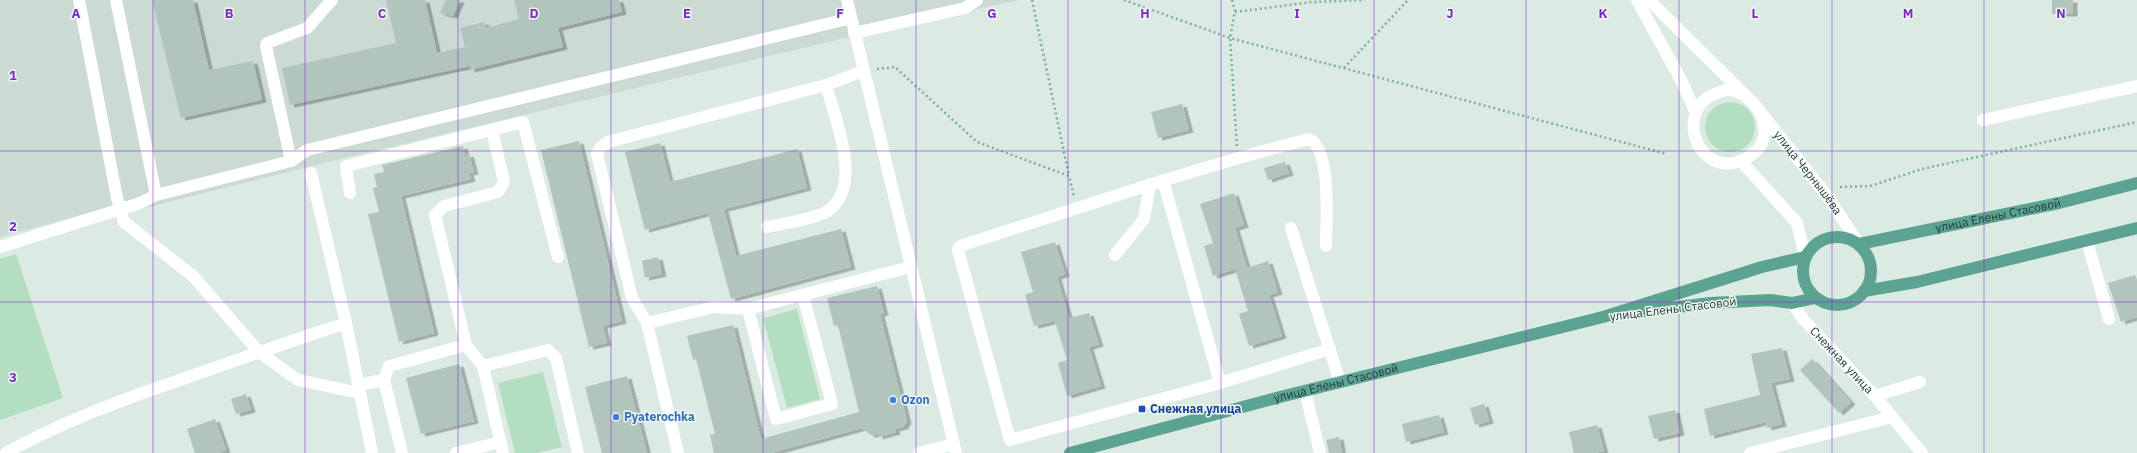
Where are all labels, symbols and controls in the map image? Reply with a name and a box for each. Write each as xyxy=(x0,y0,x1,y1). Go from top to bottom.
text: A xyxy=(72,5,81,22)
text: B xyxy=(225,5,234,22)
text: C xyxy=(378,5,387,22)
text: D xyxy=(529,5,539,22)
text: E xyxy=(683,5,691,22)
text: F xyxy=(836,5,844,22)
text: G xyxy=(987,5,997,22)
text: H xyxy=(1140,5,1150,22)
text: I xyxy=(1294,5,1300,22)
text: J xyxy=(1446,5,1454,22)
text: K xyxy=(1598,5,1608,22)
text: L xyxy=(1752,5,1759,22)
text: M xyxy=(1903,5,1913,22)
text: N xyxy=(2056,5,2066,22)
text: 1 xyxy=(9,67,17,84)
street label: улица Чернышёва xyxy=(1771,127,1846,218)
street label: улица Елены Стасовой xyxy=(1934,195,2062,235)
text: 2 xyxy=(9,218,17,235)
street label: улица Елены Стасовой xyxy=(1609,293,1737,324)
street label: Снежная улица xyxy=(1807,323,1877,397)
street label: улица Елены Стасовой xyxy=(1272,360,1400,405)
text: 3 xyxy=(9,369,17,386)
place label: Ozon xyxy=(901,392,930,407)
marker: Ozon xyxy=(888,395,898,405)
place label: Снежная улица xyxy=(1150,401,1242,416)
marker: Снежная улица xyxy=(1137,404,1147,414)
place label: Pyaterochka xyxy=(624,409,695,424)
marker: Pyaterochka xyxy=(611,412,621,422)

